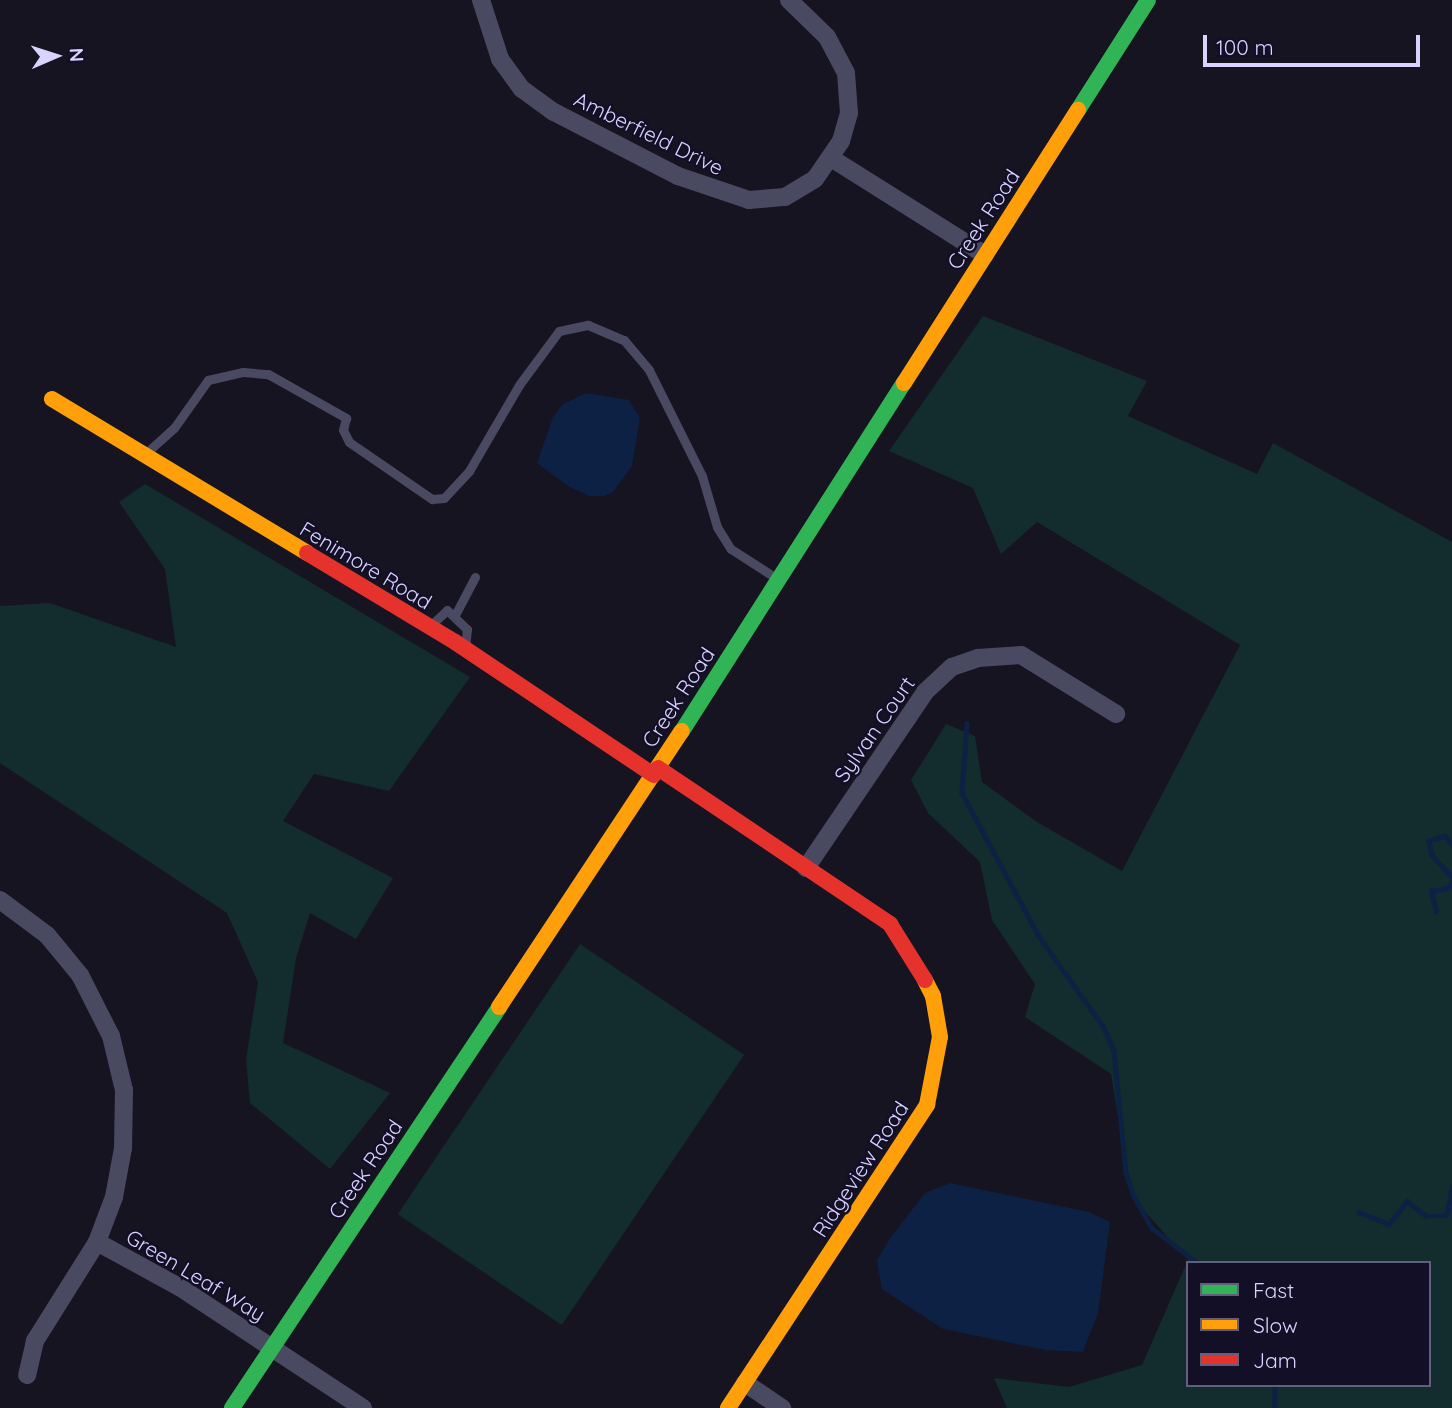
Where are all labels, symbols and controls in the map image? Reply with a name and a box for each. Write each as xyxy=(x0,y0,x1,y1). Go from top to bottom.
north arrow xyxy=(21,21,91,91)
scale bar xyxy=(1207,21,1424,65)
text: 100 m xyxy=(1216,34,1274,60)
text: N xyxy=(65,47,89,63)
street label: Amberfield Drive xyxy=(570,86,728,180)
street label: Creek Road xyxy=(941,164,1025,274)
street label: Fenimore Road xyxy=(296,516,436,614)
street label: Creek Road xyxy=(636,642,720,752)
street label: Sylvan Court xyxy=(828,671,920,787)
street label: Ridgeview Road xyxy=(807,1096,913,1242)
street label: Creek Road xyxy=(323,1115,407,1223)
street label: Green Leaf Way xyxy=(122,1224,270,1326)
legend xyxy=(1186,1261,1431,1387)
text: Fast xyxy=(1253,1277,1294,1303)
text: Slow xyxy=(1253,1312,1298,1338)
text: Jam xyxy=(1253,1347,1297,1373)

